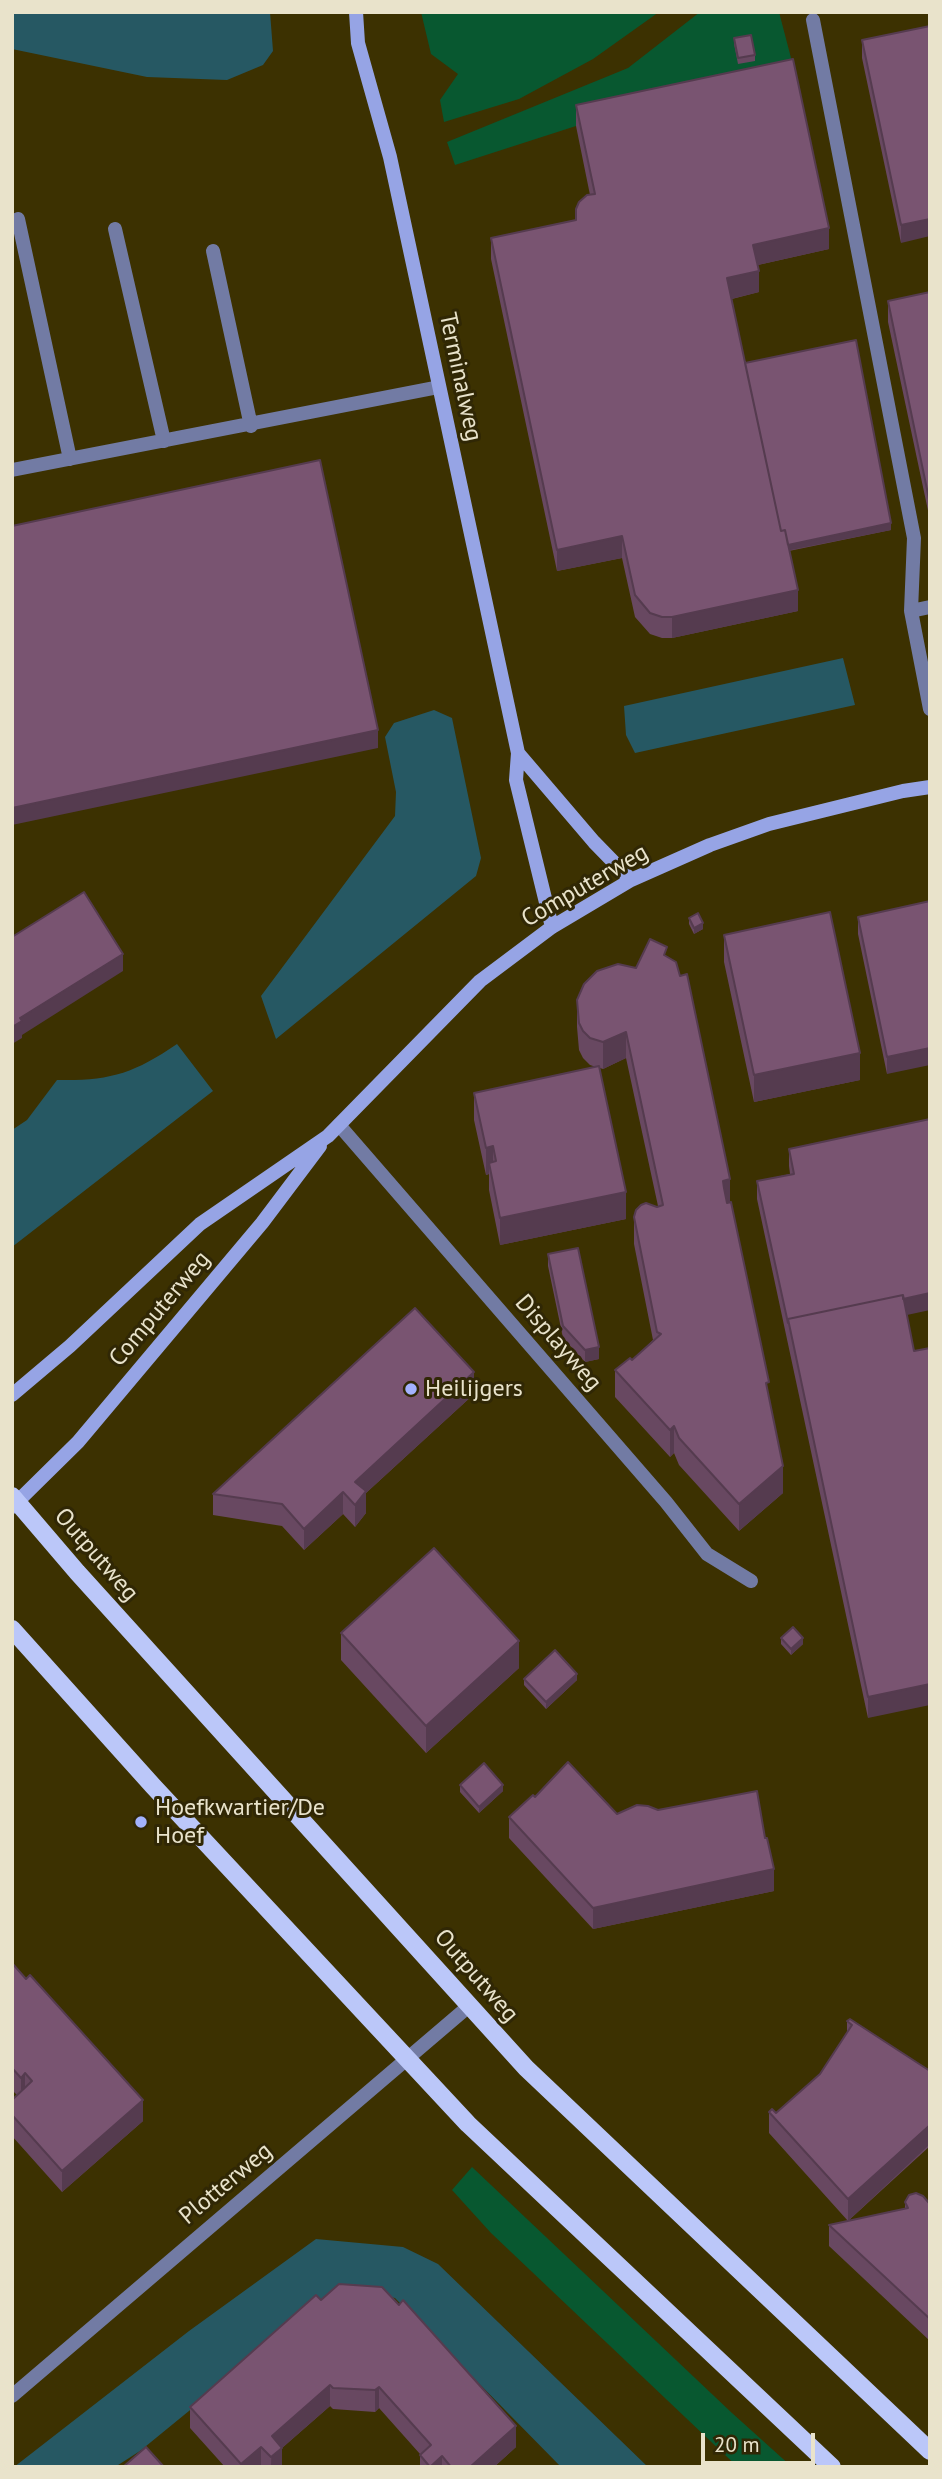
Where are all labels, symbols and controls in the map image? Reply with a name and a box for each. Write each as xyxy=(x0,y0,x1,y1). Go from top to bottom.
street label: Terminalweg xyxy=(432,310,488,444)
street label: Computerweg xyxy=(517,838,653,934)
street label: Computerweg xyxy=(103,1246,217,1372)
street label: Displayweg xyxy=(509,1289,607,1397)
place label: Heilijgers xyxy=(425,1375,523,1403)
marker: Heilijgers xyxy=(403,1381,419,1397)
street label: Outputweg xyxy=(48,1503,144,1607)
place label: Hoefkwartier/De Hoef xyxy=(155,1794,325,1850)
marker: Hoefkwartier/De Hoef xyxy=(133,1814,149,1830)
street label: Outputweg xyxy=(428,1924,524,2028)
street label: Plotterweg xyxy=(174,2137,278,2231)
scale bar xyxy=(704,2420,818,2464)
text: 20 m xyxy=(714,2431,760,2458)

